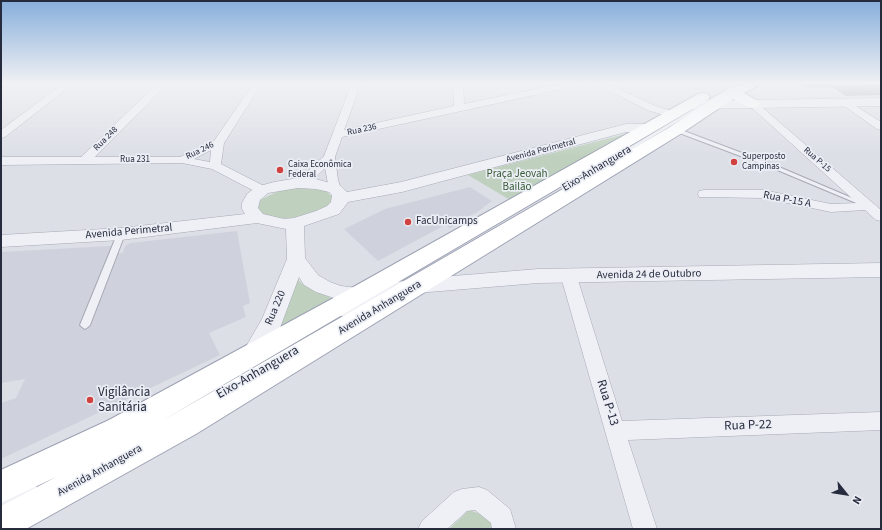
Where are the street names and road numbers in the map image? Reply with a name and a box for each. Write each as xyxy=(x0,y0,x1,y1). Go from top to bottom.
street label: Rua 236 xyxy=(346,122,378,138)
street label: Rua 248 xyxy=(92,125,120,153)
street label: Avenida Perimetral xyxy=(505,137,577,165)
street label: Rua 246 xyxy=(184,140,216,162)
street label: Eixo-Anhanguera xyxy=(560,143,634,195)
street label: Rua P-15 xyxy=(801,145,833,175)
street label: Rua 231 xyxy=(120,155,150,165)
street label: Rua P-15 A xyxy=(762,189,812,211)
street label: Avenida Perimetral xyxy=(85,222,173,242)
street label: Avenida 24 de Outubro xyxy=(597,267,701,283)
street label: Avenida Anhanguera xyxy=(336,278,424,338)
street label: Rua 220 xyxy=(263,289,289,327)
street label: Eixo-Anhanguera xyxy=(214,343,302,403)
street label: Rua P-13 xyxy=(593,378,621,428)
street label: Rua P-22 xyxy=(724,417,772,435)
street label: Avenida Anhanguera xyxy=(55,442,145,500)

